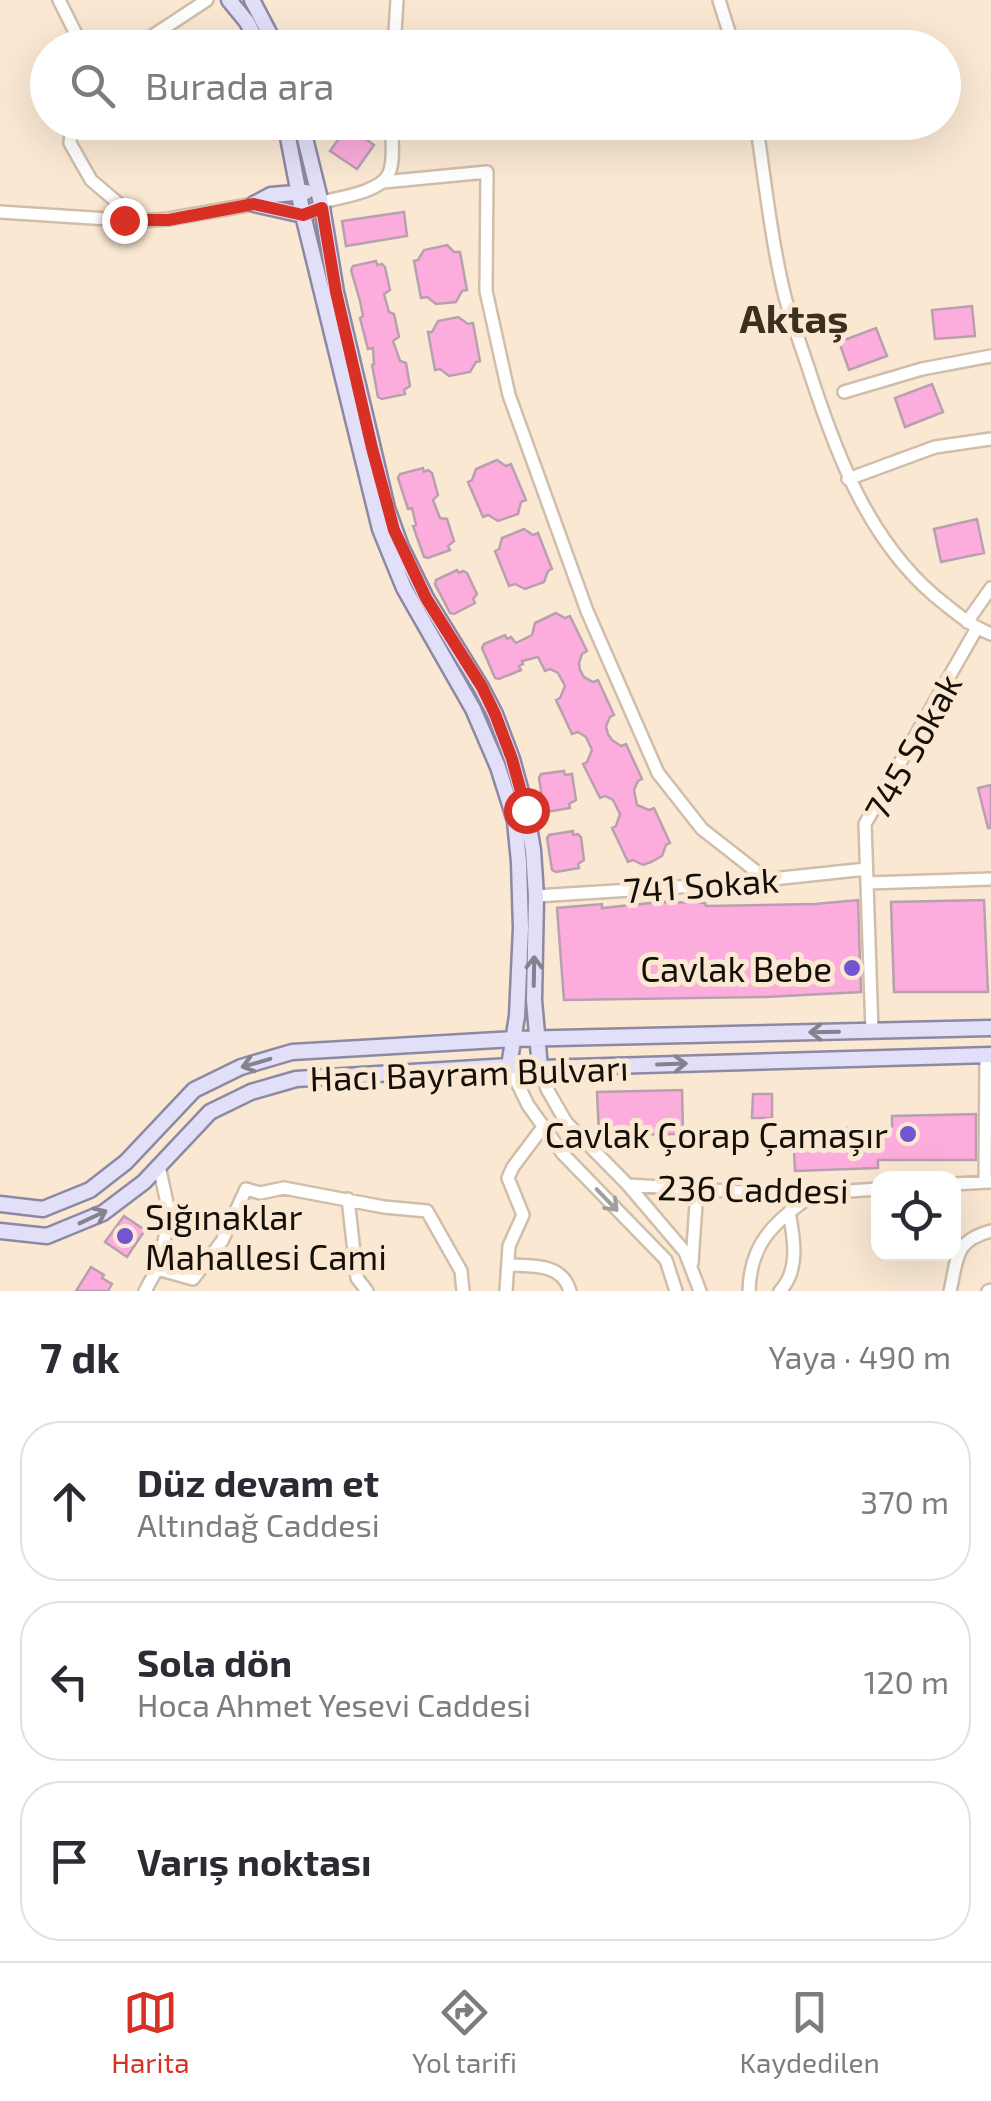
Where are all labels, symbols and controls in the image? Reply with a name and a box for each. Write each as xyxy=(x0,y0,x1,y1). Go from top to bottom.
search box xyxy=(30,30,961,140)
icon: search xyxy=(65,58,120,113)
text: Burada ara xyxy=(145,62,334,108)
route end xyxy=(102,198,148,244)
district label: Aktaş xyxy=(740,293,848,343)
street label: 745 Sokak xyxy=(855,666,969,826)
route start xyxy=(504,788,550,834)
street label: 741 Sokak xyxy=(622,858,780,910)
place label: Cavlak Bebe xyxy=(640,947,832,989)
one-way arrow xyxy=(525,955,544,987)
marker: Cavlak Bebe xyxy=(841,957,863,979)
one-way arrow xyxy=(808,1023,840,1042)
street label: Hacı Bayram Bulvarı xyxy=(309,1045,629,1099)
one-way arrow xyxy=(240,1055,272,1073)
one-way arrow xyxy=(656,1055,688,1074)
place label: Cavlak Çorap Çamaşır xyxy=(545,1113,888,1157)
marker: Cavlak Çorap Çamaşır xyxy=(897,1123,919,1145)
street label: 236 Caddesi xyxy=(657,1165,849,1211)
map controls xyxy=(871,1171,961,1261)
button: locate xyxy=(871,1171,961,1261)
one-way arrow xyxy=(595,1187,618,1212)
place label: Sığınaklar Mahallesi Cami xyxy=(145,1195,387,1277)
one-way arrow xyxy=(77,1206,107,1225)
marker: Sığınaklar Mahallesi Cami xyxy=(114,1225,136,1247)
text: 7 dk xyxy=(40,1331,120,1381)
text: Yaya · 490 m xyxy=(768,1337,951,1375)
text: Düz devam et xyxy=(137,1459,379,1505)
icon: ahead xyxy=(42,1474,97,1529)
text: 370 m xyxy=(860,1482,949,1520)
text: Altındağ Caddesi xyxy=(137,1505,380,1543)
text: Sola dön xyxy=(137,1639,292,1685)
icon: left xyxy=(42,1654,97,1709)
text: 120 m xyxy=(864,1662,949,1700)
text: Hoca Ahmet Yesevi Caddesi xyxy=(137,1685,531,1723)
icon: arrive xyxy=(42,1834,97,1889)
text: Varış noktası xyxy=(137,1838,372,1884)
tab: Harita xyxy=(111,1985,190,2079)
tab: Yol tarifi xyxy=(412,1985,517,2079)
tab: Kaydedilen xyxy=(739,1985,880,2079)

